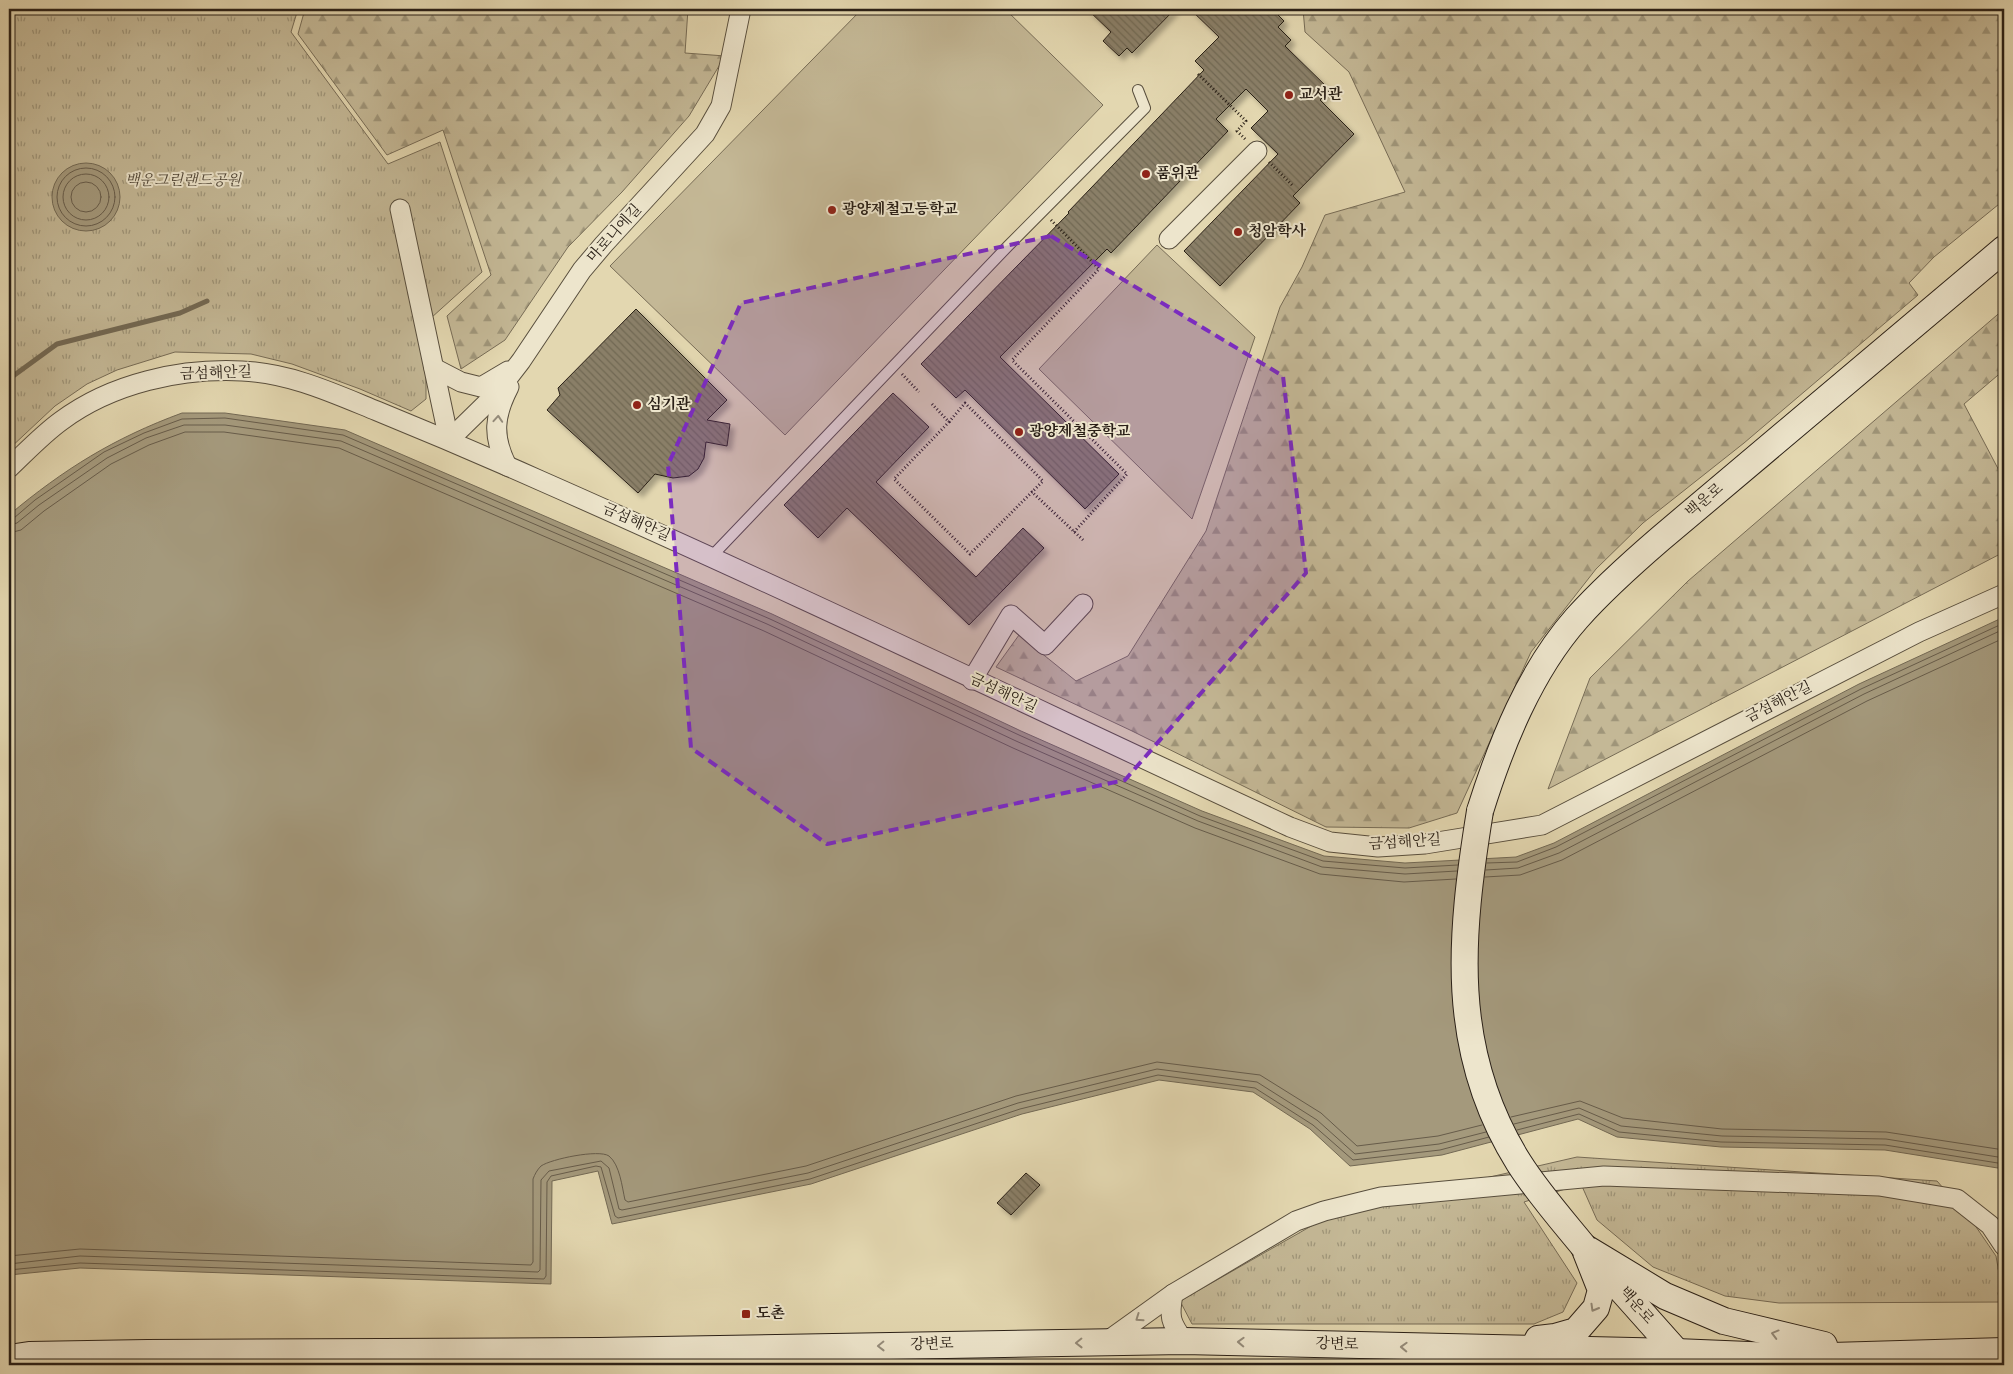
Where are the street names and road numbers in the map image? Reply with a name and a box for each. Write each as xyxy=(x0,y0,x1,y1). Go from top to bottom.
street label: 마로니에길 xyxy=(583,200,647,268)
street label: 금섬해안길 xyxy=(179,362,253,386)
street label: 백운로 xyxy=(1682,479,1729,523)
street label: 금섬해안길 xyxy=(599,499,673,547)
street label: 금섬해안길 xyxy=(966,669,1040,719)
street label: 금섬해안길 xyxy=(1742,677,1816,729)
street label: 금섬해안길 xyxy=(1368,830,1442,856)
street label: 백운로 xyxy=(1614,1283,1659,1330)
street label: 강변로 xyxy=(910,1334,954,1356)
street label: 강변로 xyxy=(1315,1334,1360,1356)

